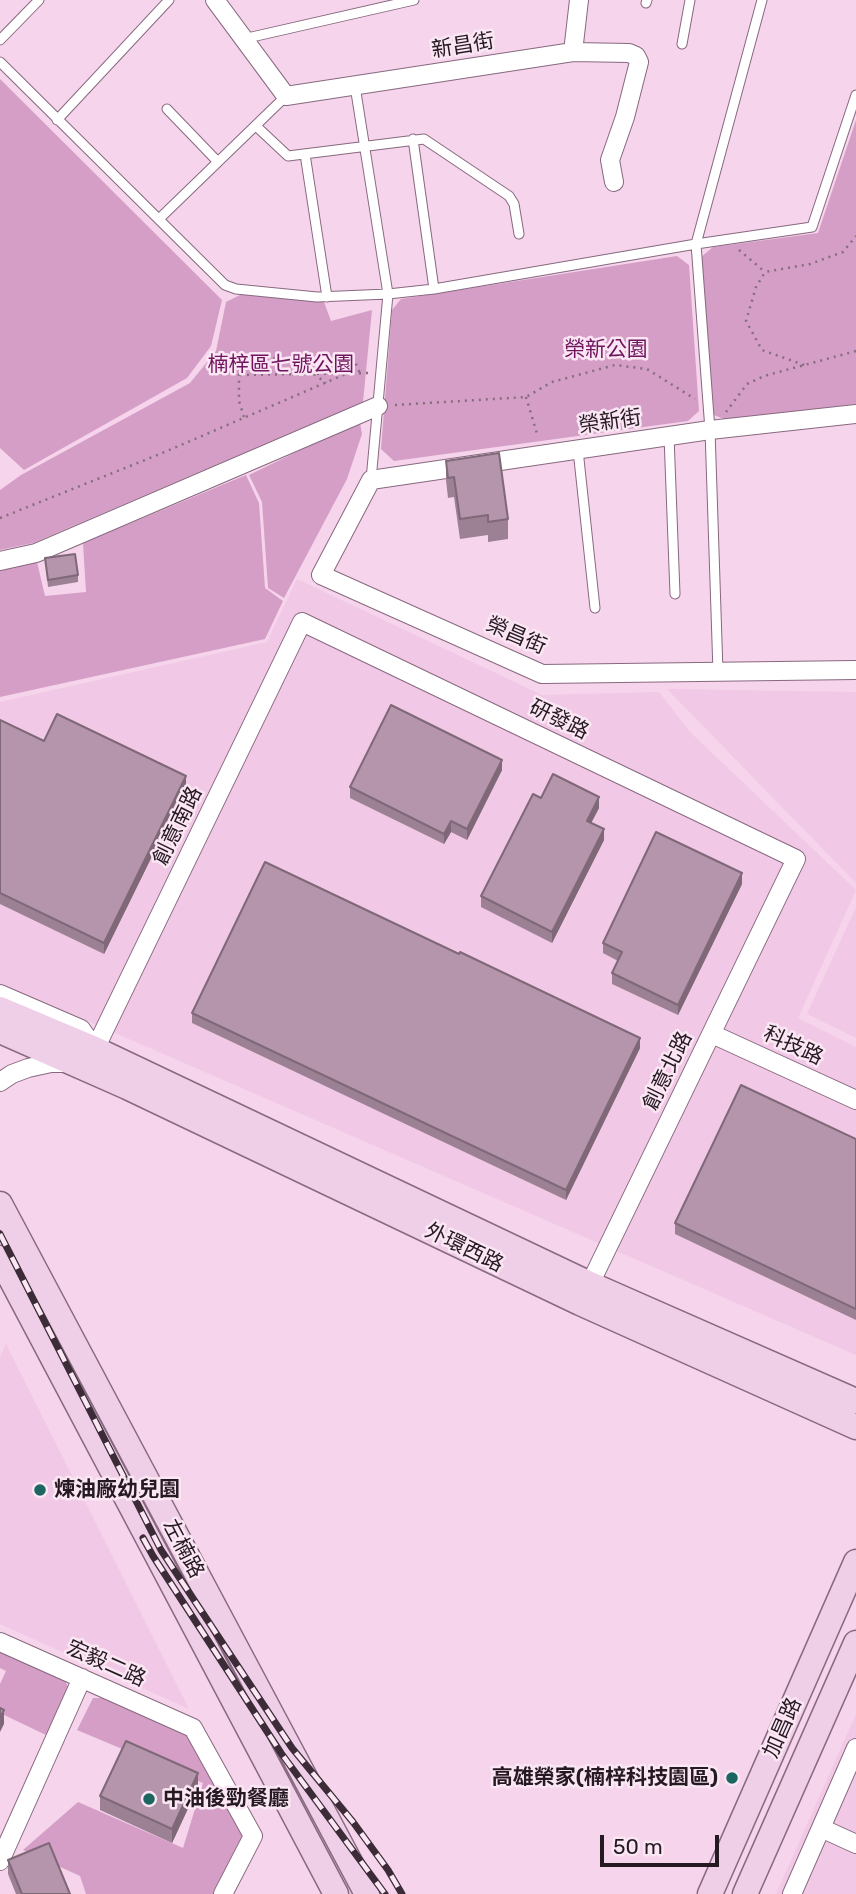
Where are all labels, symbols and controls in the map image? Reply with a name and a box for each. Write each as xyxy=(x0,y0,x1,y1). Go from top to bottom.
street label: 新昌街 xyxy=(430,29,496,63)
park label: 榮新公園 xyxy=(564,337,648,363)
park label: 楠梓區七號公園 xyxy=(208,352,354,378)
street label: 榮新街 xyxy=(577,405,643,439)
street label: 榮昌街 xyxy=(482,612,550,660)
street label: 研發路 xyxy=(525,695,593,745)
street label: 創意南路 xyxy=(148,783,208,869)
street label: 科技路 xyxy=(759,1021,827,1071)
street label: 創意北路 xyxy=(638,1028,698,1114)
street label: 外環西路 xyxy=(421,1218,507,1278)
place label: 煉油廠幼兒園 xyxy=(54,1477,180,1503)
marker: 煉油廠幼兒園 xyxy=(32,1482,48,1498)
street label: 左楠路 xyxy=(157,1515,209,1583)
street label: 宏毅二路 xyxy=(63,1635,149,1693)
street label: 加昌路 xyxy=(759,1694,807,1762)
place label: 高雄榮家(楠梓科技園區) xyxy=(492,1765,718,1791)
marker: 高雄榮家(楠梓科技園區) xyxy=(724,1770,740,1786)
place label: 中油後勁餐廳 xyxy=(163,1786,289,1812)
marker: 中油後勁餐廳 xyxy=(141,1791,157,1807)
scale bar xyxy=(604,1820,723,1864)
text: 50 m xyxy=(613,1834,663,1859)

